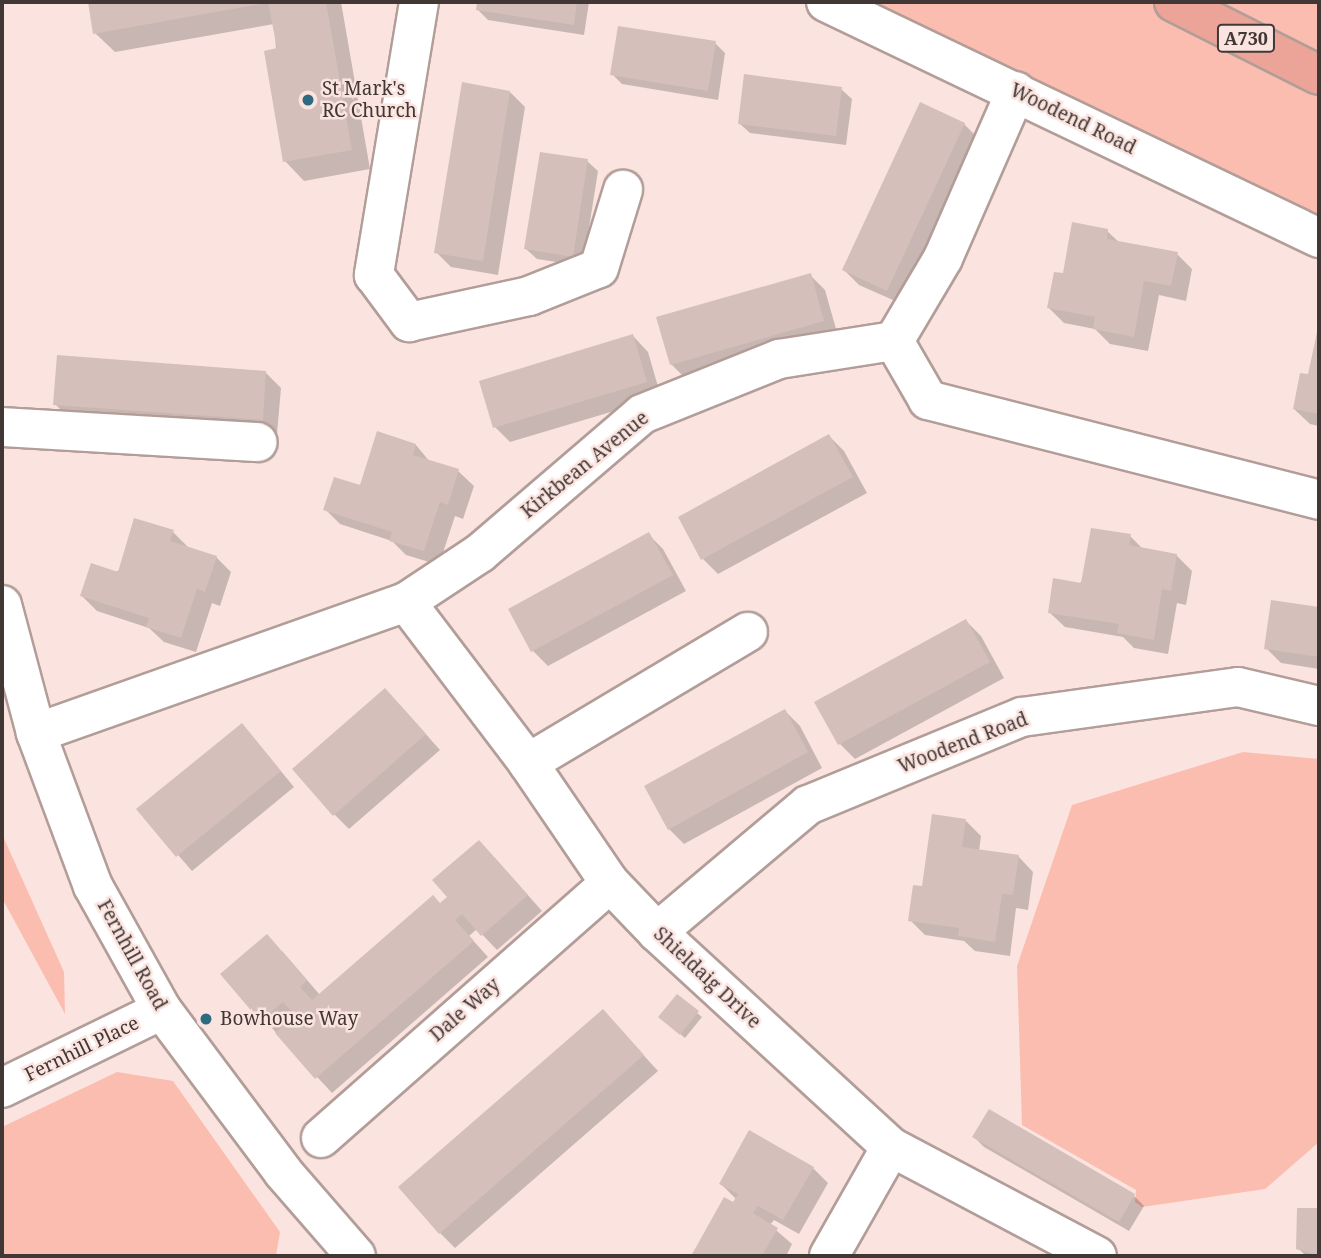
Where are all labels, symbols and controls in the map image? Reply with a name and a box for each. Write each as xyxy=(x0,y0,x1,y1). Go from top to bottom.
road number: A730 xyxy=(1216,24,1276,52)
place label: St Mark's RC Church xyxy=(322,78,417,122)
street label: Woodend Road xyxy=(1006,79,1140,159)
marker: St Mark's RC Church xyxy=(300,92,316,108)
street label: Kirkbean Avenue xyxy=(517,407,653,523)
street label: Woodend Road xyxy=(895,708,1031,778)
street label: Fernhill Road xyxy=(92,896,172,1014)
street label: Shieldaig Drive xyxy=(649,923,765,1033)
street label: Dale Way xyxy=(425,973,505,1047)
place label: Bowhouse Way xyxy=(220,1008,358,1030)
marker: Bowhouse Way xyxy=(198,1011,214,1027)
street label: Fernhill Place xyxy=(21,1012,143,1086)

